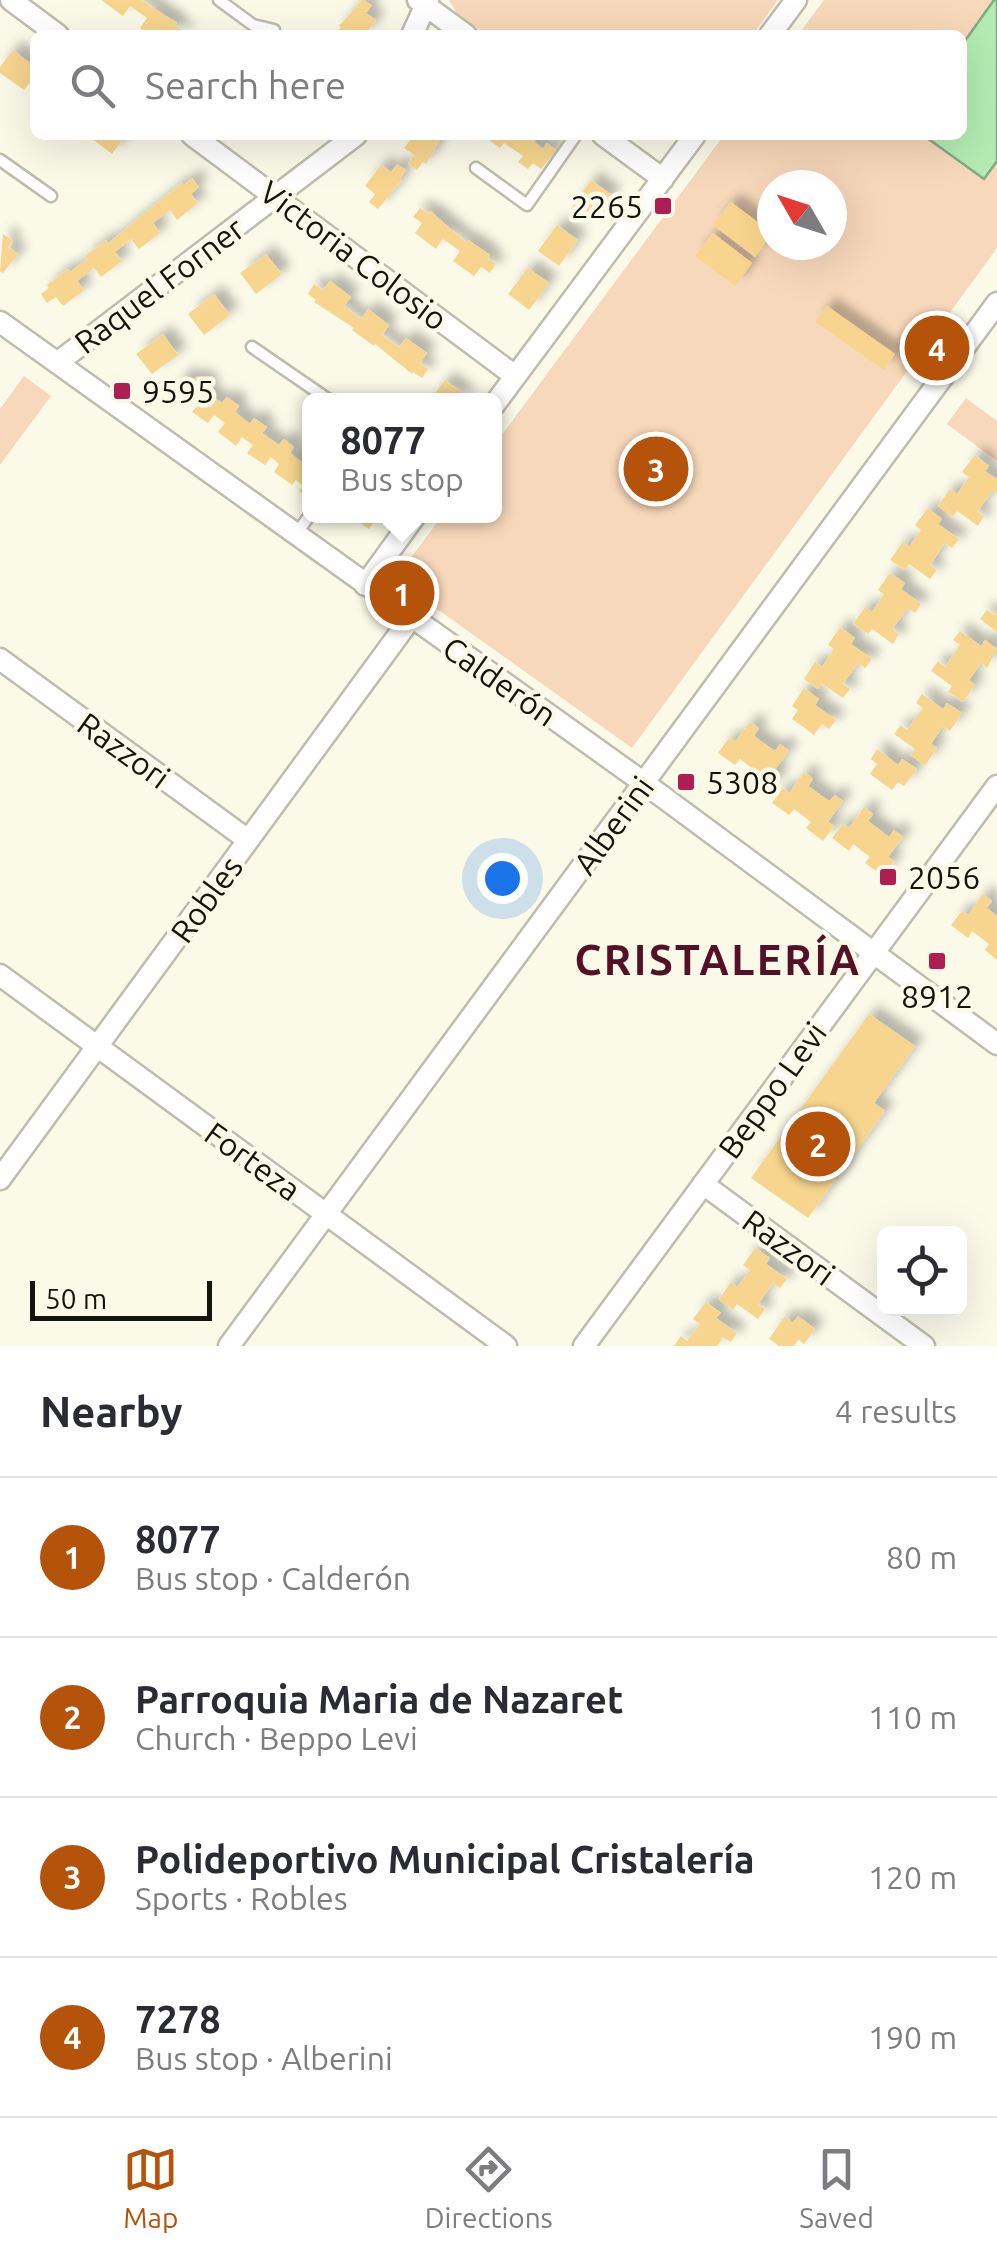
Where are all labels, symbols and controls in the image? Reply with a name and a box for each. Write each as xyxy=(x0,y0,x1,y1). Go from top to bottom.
search box xyxy=(30,30,967,140)
icon: search xyxy=(65,58,120,113)
text: Search here xyxy=(145,64,346,106)
north arrow xyxy=(757,170,847,260)
street label: Victoria Colosio xyxy=(253,173,455,337)
place label: 2265 xyxy=(571,188,643,224)
marker: 2265 xyxy=(652,195,674,217)
street label: Raquel Forner xyxy=(67,210,251,360)
pin: 4 xyxy=(904,310,970,386)
place label: 9595 xyxy=(142,373,214,409)
marker: 9595 xyxy=(111,380,133,402)
popup xyxy=(302,393,502,523)
text: 8077 xyxy=(340,419,426,461)
pin: 3 xyxy=(624,432,688,506)
text: Bus stop xyxy=(340,461,464,497)
pin: 1 xyxy=(370,556,434,630)
street label: Calderón xyxy=(436,629,564,733)
street label: Razzori xyxy=(71,705,177,795)
place label: 5308 xyxy=(706,764,778,800)
street label: Alberini xyxy=(566,769,660,881)
marker: 5308 xyxy=(675,771,697,793)
street label: Robles xyxy=(163,849,249,949)
your location xyxy=(477,853,528,904)
place label: 2056 xyxy=(908,859,980,895)
marker: 2056 xyxy=(877,866,899,888)
district label: CRISTALERÍA xyxy=(574,933,862,983)
marker: 8912 xyxy=(926,950,948,972)
place label: 8912 xyxy=(901,978,973,1014)
street label: Beppo Levi xyxy=(711,1015,833,1165)
pin: 2 xyxy=(786,1106,850,1182)
street label: Forteza xyxy=(198,1114,308,1208)
street label: Razzori xyxy=(736,1202,842,1292)
map controls xyxy=(877,1226,967,1316)
button: locate xyxy=(877,1226,967,1316)
scale bar xyxy=(30,1276,212,1320)
text: 50 m xyxy=(45,1283,107,1314)
text: Nearby xyxy=(40,1388,183,1435)
text: 4 results xyxy=(835,1393,957,1429)
text: 8077 xyxy=(135,1518,221,1560)
text: 1 xyxy=(63,1539,82,1575)
text: 80 m xyxy=(886,1539,957,1575)
text: Bus stop · Calderón xyxy=(135,1560,411,1596)
text: Parroquia Maria de Nazaret xyxy=(135,1678,623,1720)
text: 2 xyxy=(63,1699,82,1735)
text: 110 m xyxy=(868,1699,957,1735)
text: Church · Beppo Levi xyxy=(135,1720,418,1756)
text: Polideportivo Municipal Cristalería xyxy=(135,1838,755,1880)
text: 3 xyxy=(63,1859,82,1895)
text: 120 m xyxy=(868,1859,957,1895)
text: Sports · Robles xyxy=(135,1880,348,1916)
text: 7278 xyxy=(135,1998,221,2040)
text: 4 xyxy=(63,2019,82,2055)
text: 190 m xyxy=(868,2019,957,2055)
text: Bus stop · Alberini xyxy=(135,2040,393,2076)
tab: Map xyxy=(123,2142,178,2233)
tab: Directions xyxy=(425,2142,553,2233)
tab: Saved xyxy=(799,2142,874,2233)

